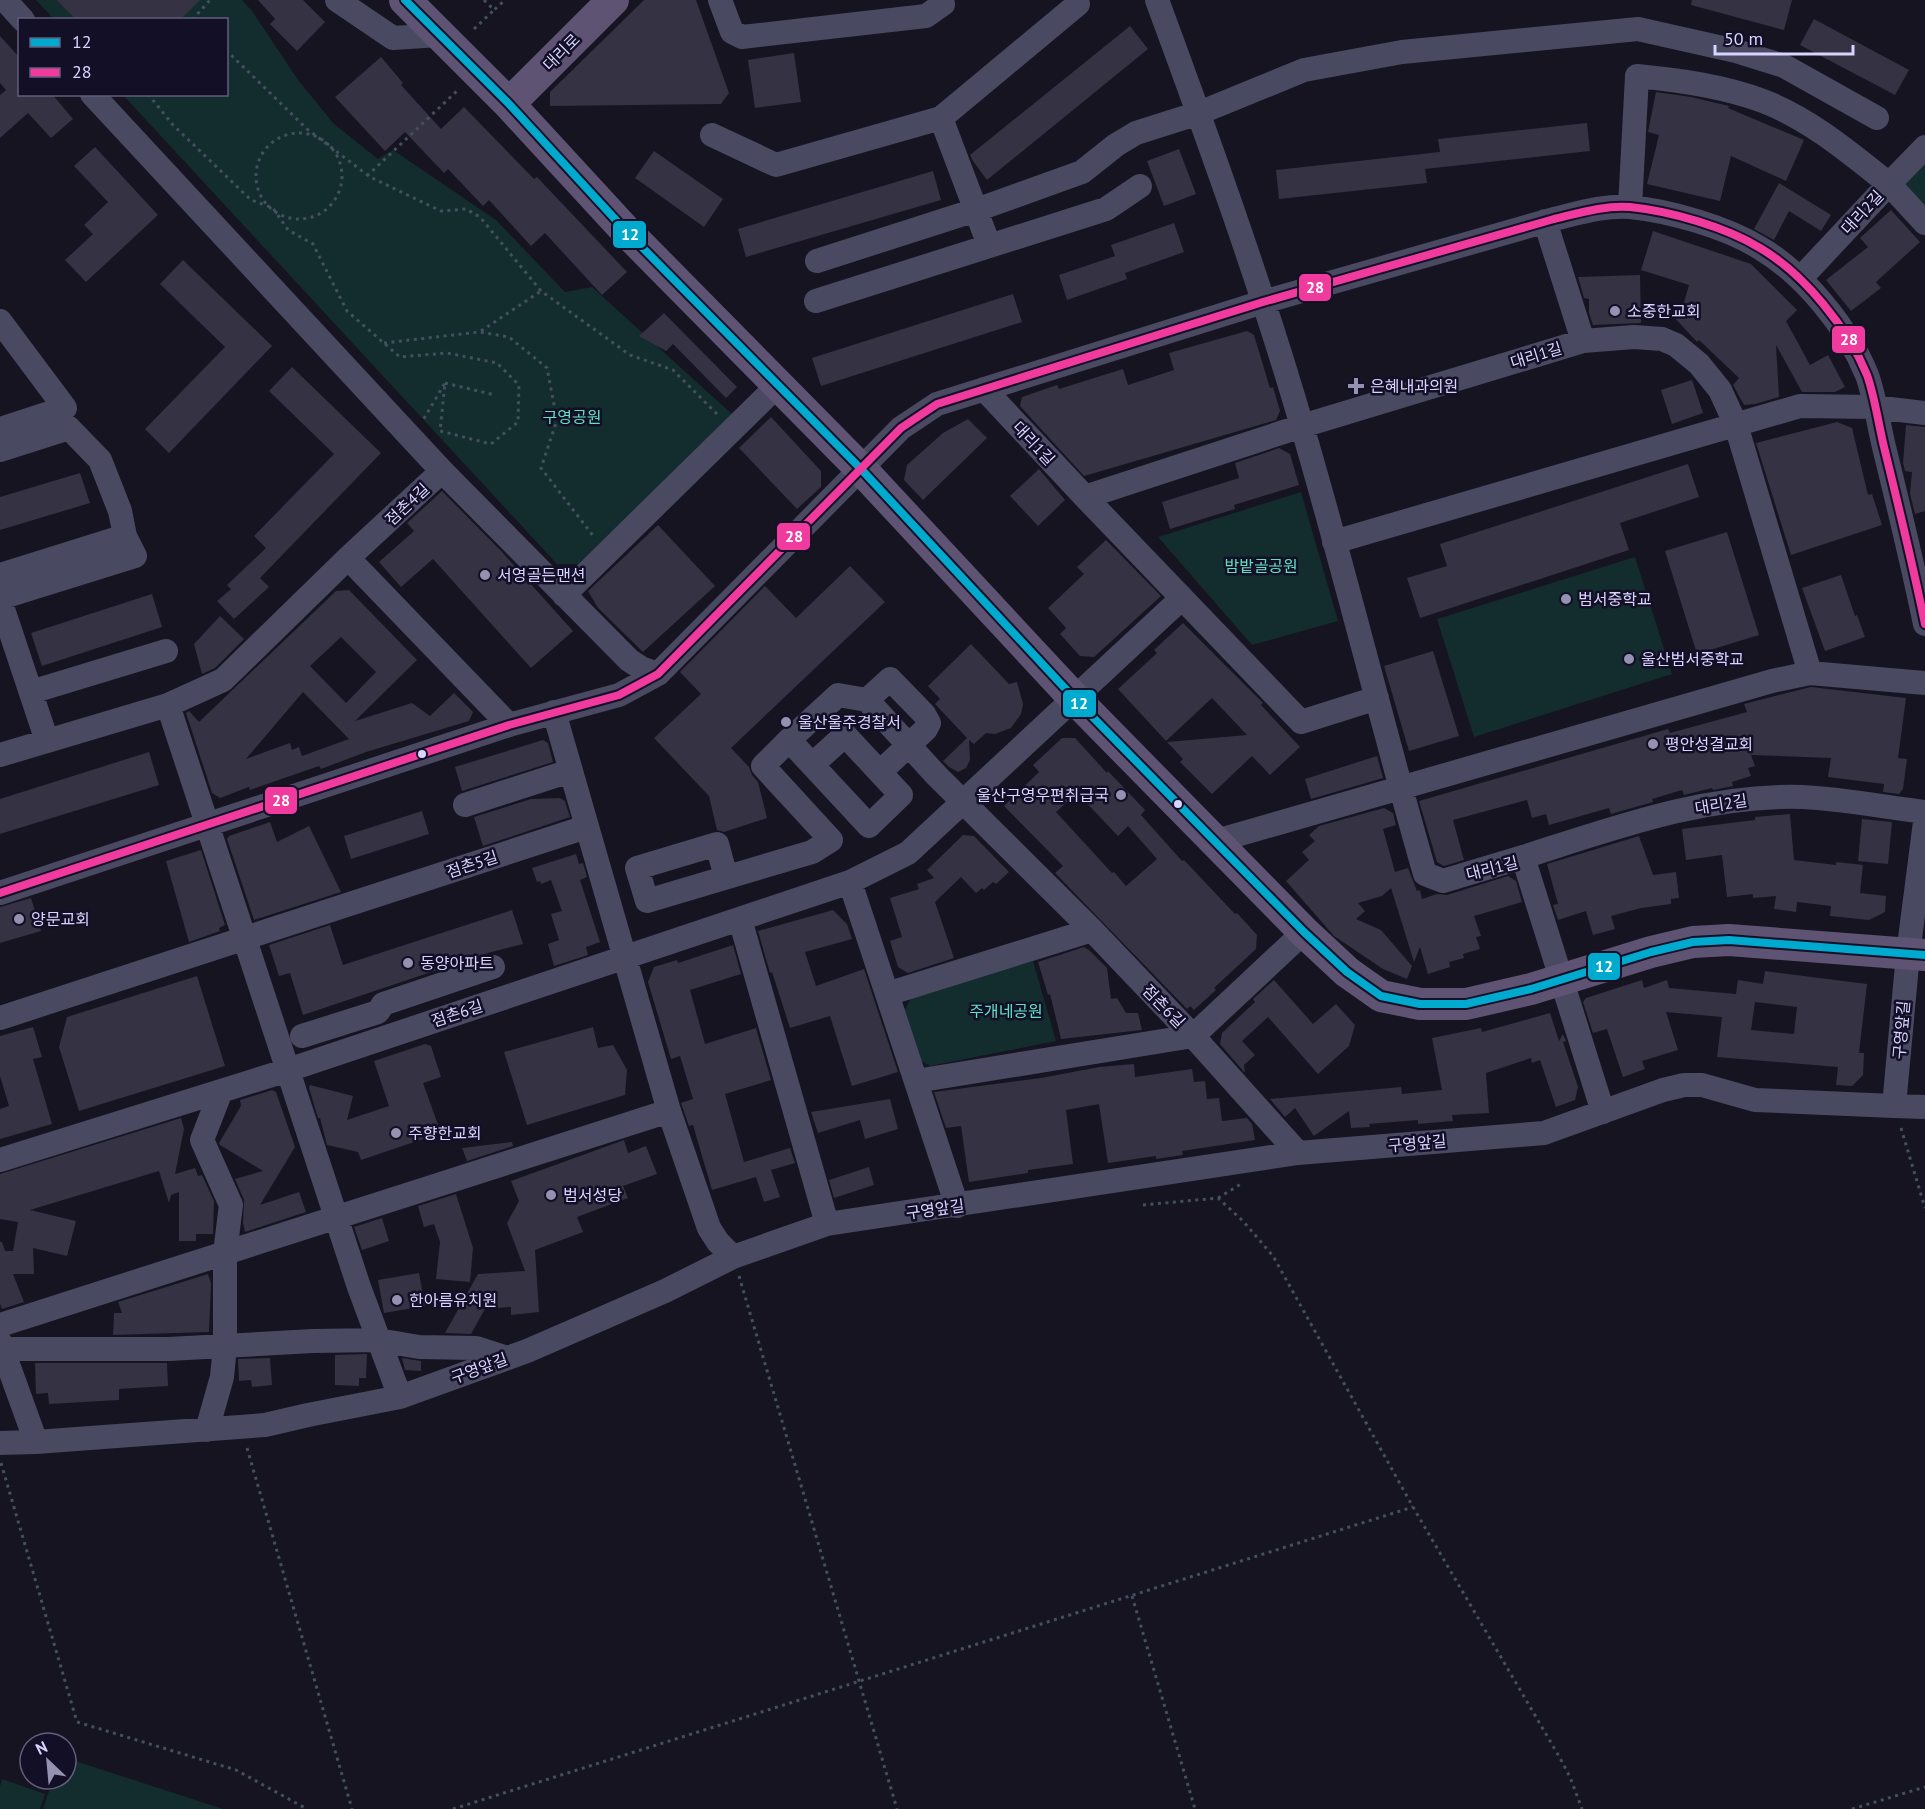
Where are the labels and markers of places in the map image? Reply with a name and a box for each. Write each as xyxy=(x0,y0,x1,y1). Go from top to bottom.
place label: 소중한교회 xyxy=(1627,301,1701,321)
marker: 소중한교회 xyxy=(1608,304,1622,318)
place label: 은혜내과의원 xyxy=(1370,376,1458,396)
marker: 은혜내과의원 xyxy=(1347,377,1365,395)
place label: 서영골든맨션 xyxy=(497,565,585,585)
marker: 서영골든맨션 xyxy=(478,568,492,582)
place label: 범서중학교 xyxy=(1578,589,1652,609)
marker: 범서중학교 xyxy=(1559,592,1573,606)
place label: 울산범서중학교 xyxy=(1641,649,1744,669)
marker: 울산범서중학교 xyxy=(1622,652,1636,666)
place label: 울산울주경찰서 xyxy=(798,712,901,732)
marker: 울산울주경찰서 xyxy=(779,715,793,729)
place label: 평안성결교회 xyxy=(1665,734,1753,754)
marker: 평안성결교회 xyxy=(1646,737,1660,751)
unlabelled marker xyxy=(416,748,428,760)
place label: 울산구영우편취급국 xyxy=(977,785,1109,805)
marker: 울산구영우편취급국 xyxy=(1114,788,1128,802)
unlabelled marker xyxy=(1172,798,1184,810)
place label: 양문교회 xyxy=(31,909,90,929)
marker: 양문교회 xyxy=(12,912,26,926)
place label: 동양아파트 xyxy=(420,953,494,973)
marker: 동양아파트 xyxy=(401,956,415,970)
place label: 주향한교회 xyxy=(408,1123,482,1143)
marker: 주향한교회 xyxy=(389,1126,403,1140)
place label: 범서성당 xyxy=(563,1185,622,1205)
marker: 범서성당 xyxy=(544,1188,558,1202)
place label: 한아름유치원 xyxy=(409,1290,497,1310)
marker: 한아름유치원 xyxy=(390,1293,404,1307)

